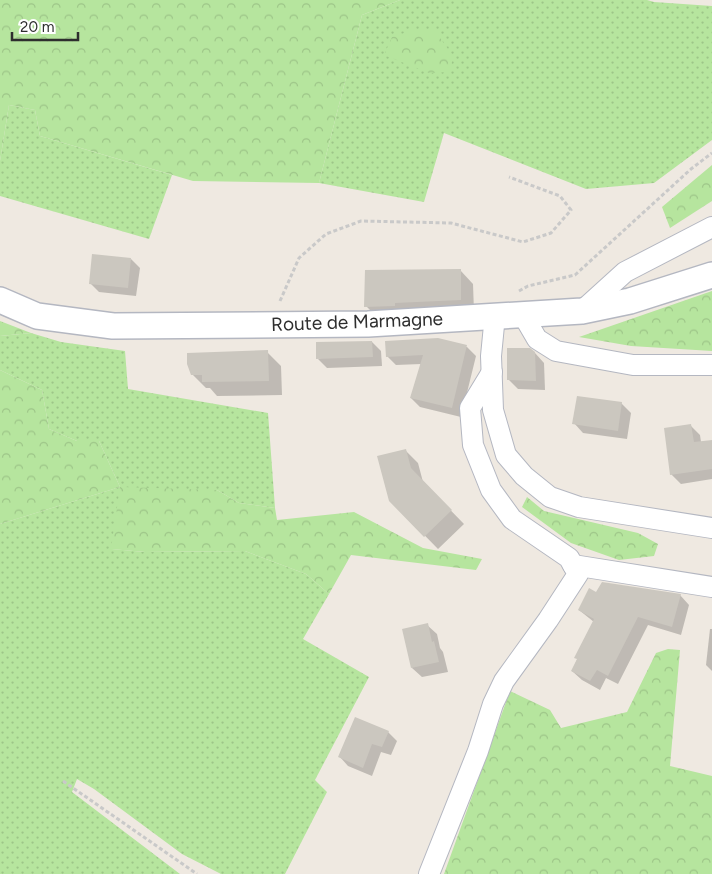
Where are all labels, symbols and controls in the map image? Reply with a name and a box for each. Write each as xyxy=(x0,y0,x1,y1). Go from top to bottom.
scale bar xyxy=(12,10,79,42)
text: 20 m xyxy=(20,18,54,36)
street label: Route de Marmagne xyxy=(271,307,443,336)

